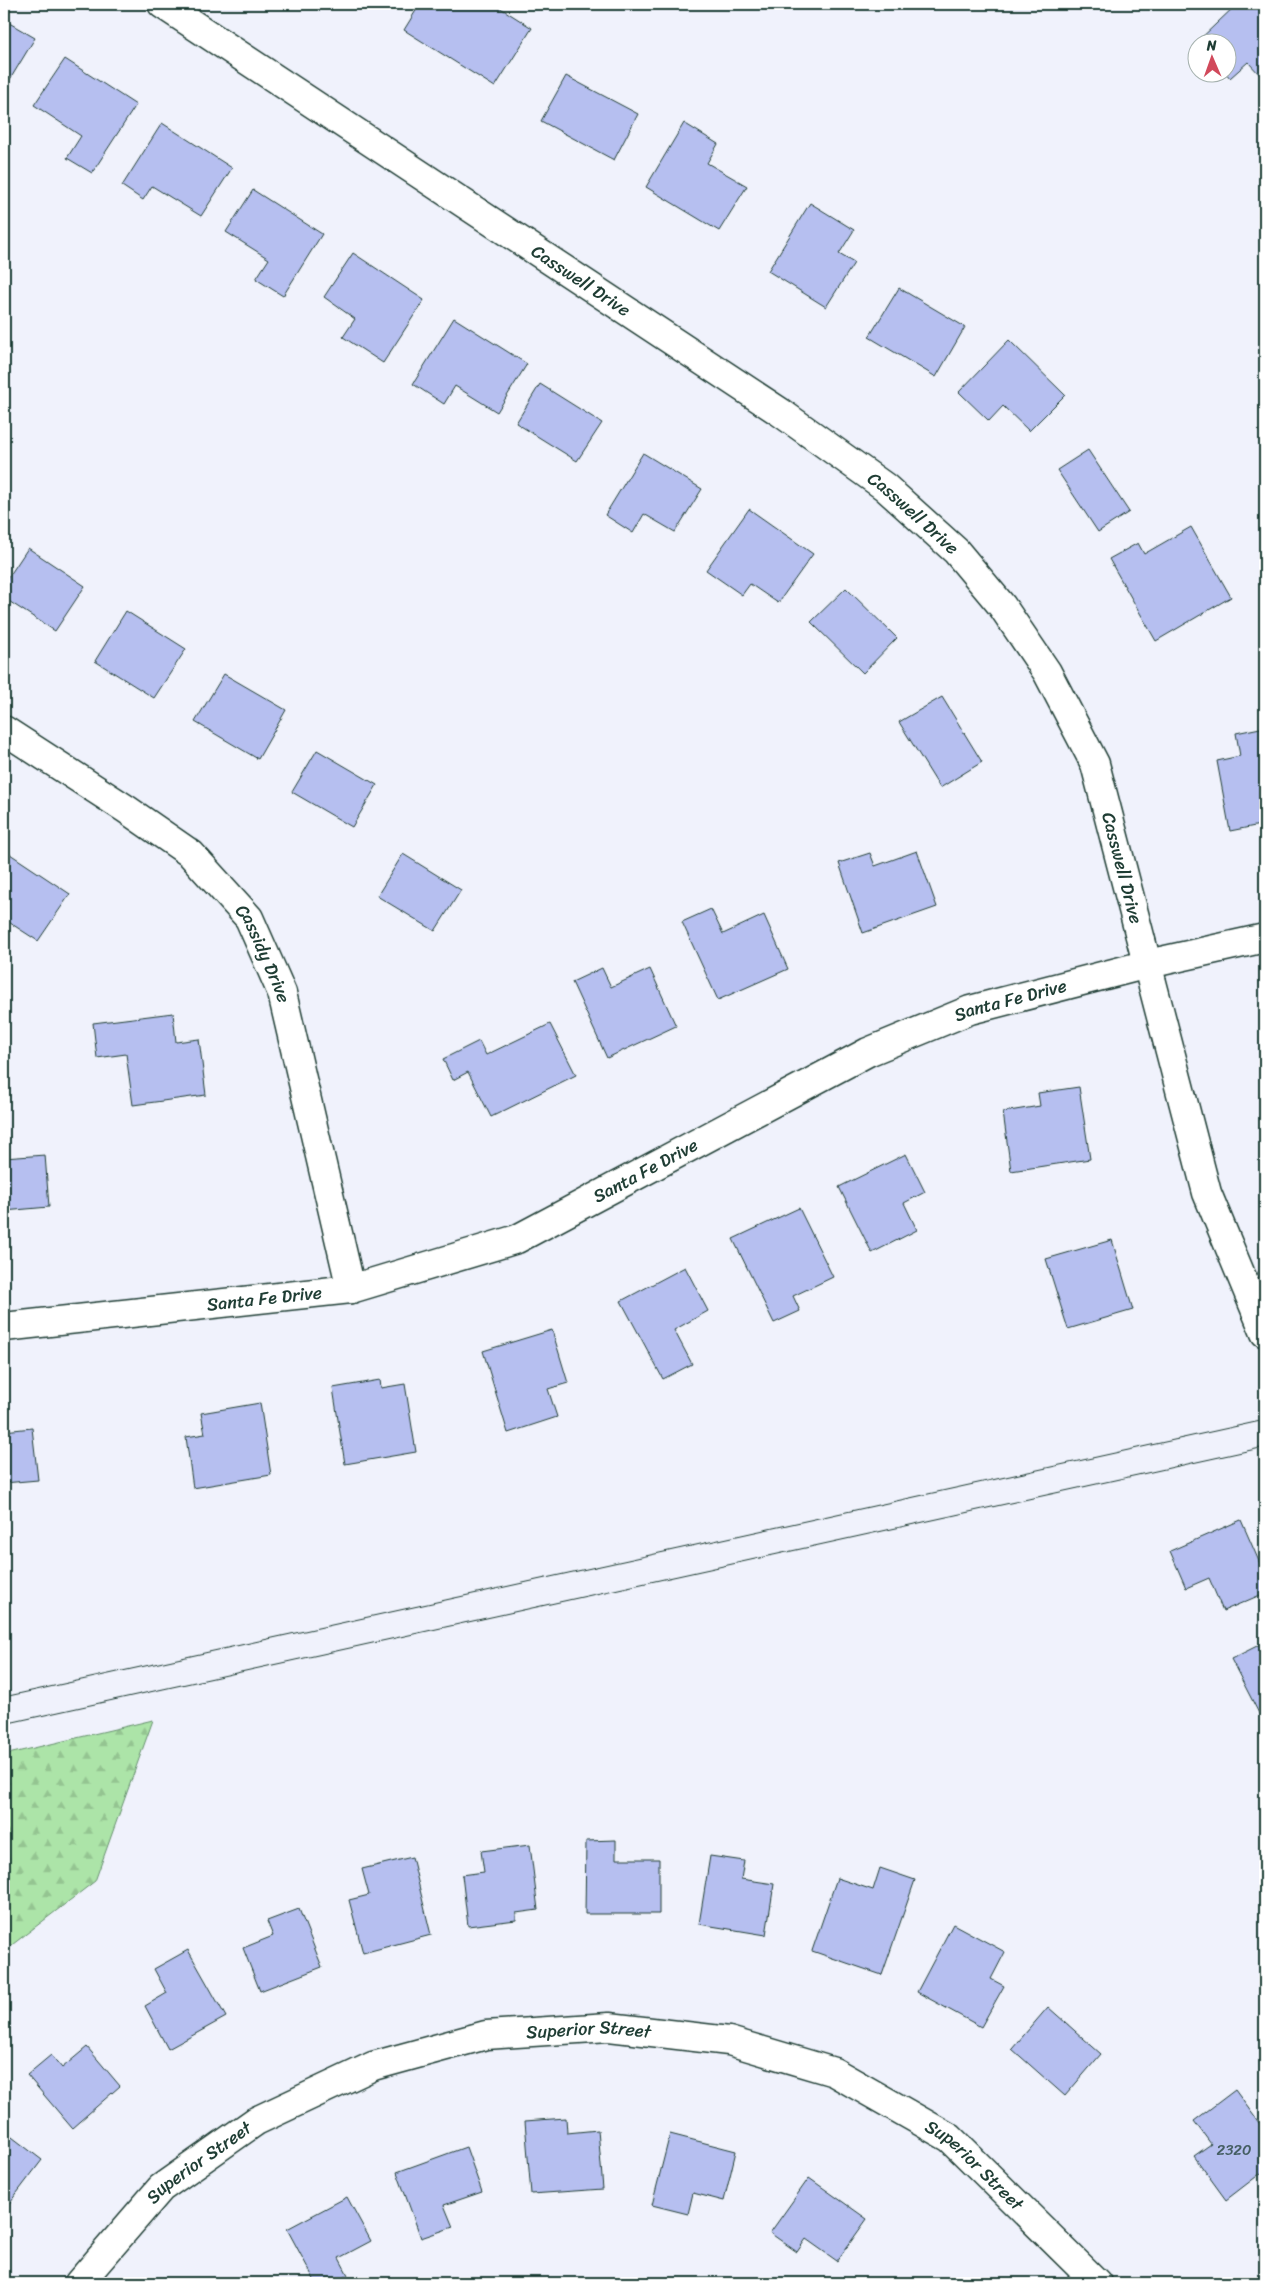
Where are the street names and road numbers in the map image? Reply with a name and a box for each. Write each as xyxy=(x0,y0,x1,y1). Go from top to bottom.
street label: Casswell Drive xyxy=(524,236,637,325)
street label: Casswell Drive xyxy=(860,463,967,563)
street label: Casswell Drive xyxy=(1092,809,1152,927)
street label: Cassidy Drive xyxy=(227,896,300,1006)
street label: Santa Fe Drive xyxy=(949,970,1070,1031)
street label: Santa Fe Drive xyxy=(587,1129,704,1212)
street label: Santa Fe Drive xyxy=(205,1276,324,1321)
street label: Superior Street xyxy=(525,2011,653,2048)
street label: Superior Street xyxy=(919,2111,1032,2219)
street label: Superior Street xyxy=(138,2112,259,2211)

